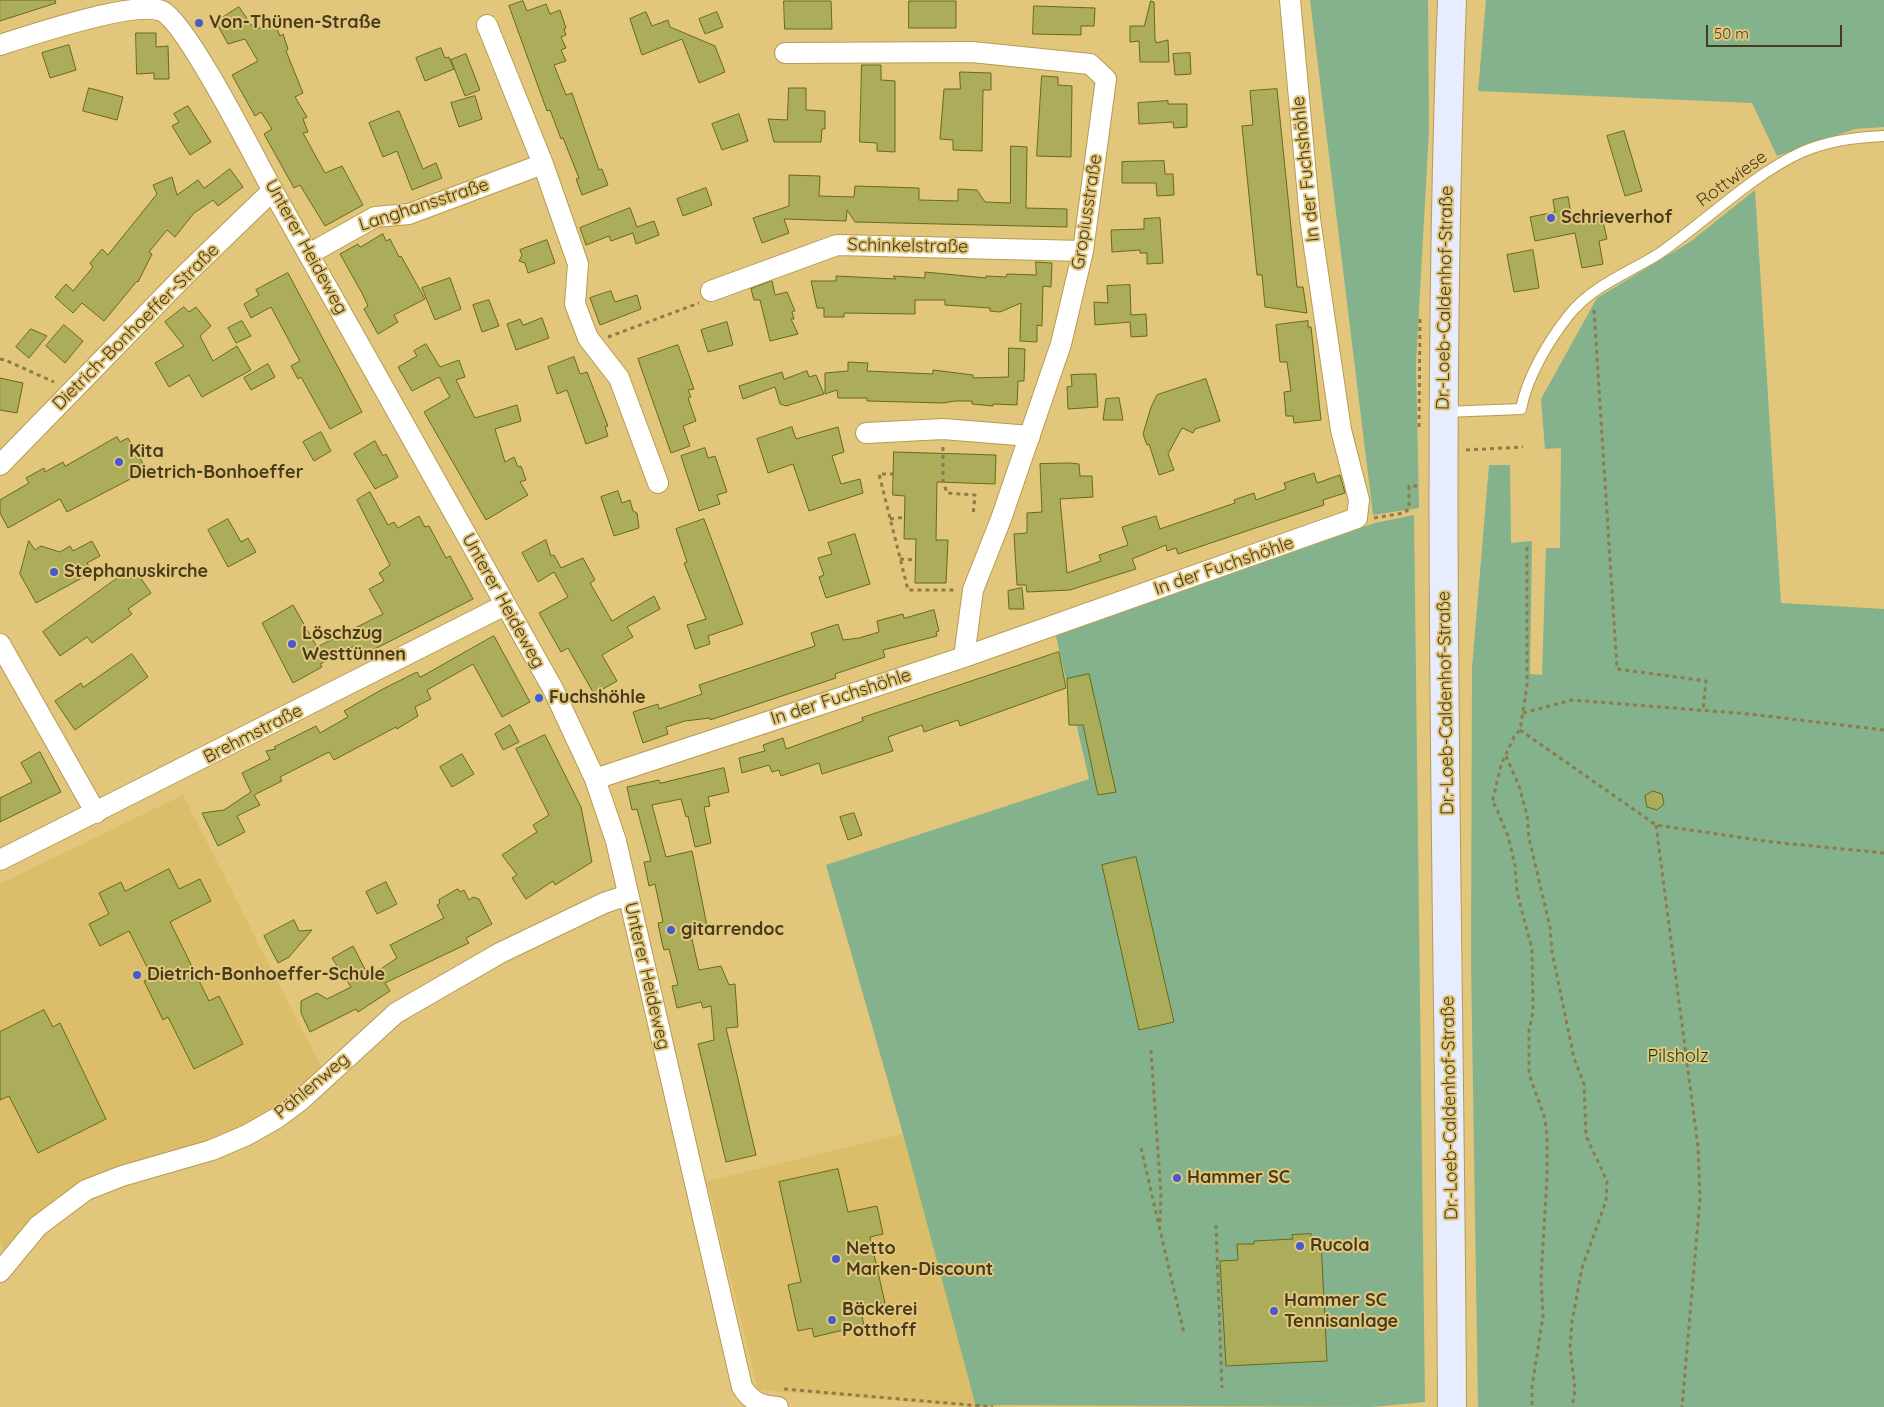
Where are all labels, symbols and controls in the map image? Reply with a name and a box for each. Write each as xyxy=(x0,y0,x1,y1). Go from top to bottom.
place label: Von-Thünen-Straße xyxy=(209,12,381,34)
scale bar xyxy=(1709,15,1845,47)
marker: Von-Thünen-Straße xyxy=(193,17,205,29)
text: 50 m xyxy=(1714,24,1749,43)
street label: In der Fuchshöhle xyxy=(1288,95,1324,243)
street label: Rottwiese xyxy=(1693,146,1771,212)
street label: Gropiusstraße xyxy=(1067,153,1107,271)
street label: Langhansstraße xyxy=(356,174,492,236)
street label: Unterer Heideweg xyxy=(260,176,352,318)
street label: Dr.-Loeb-Caldenhof-Straße xyxy=(1432,186,1458,410)
place label: Schrieverhof xyxy=(1561,207,1672,229)
marker: Schrieverhof xyxy=(1545,212,1557,224)
street label: Schinkelstraße xyxy=(847,234,969,258)
street label: Dietrich-Bonhoeffer-Straße xyxy=(48,239,224,415)
place label: Kita Dietrich-Bonhoeffer xyxy=(129,441,303,484)
marker: Kita Dietrich-Bonhoeffer xyxy=(113,456,125,468)
street label: Unterer Heideweg xyxy=(457,530,549,672)
street label: In der Fuchshöhle xyxy=(1151,532,1297,600)
place label: Stephanuskirche xyxy=(64,561,208,583)
marker: Stephanuskirche xyxy=(48,566,60,578)
street label: Dr.-Loeb-Caldenhof-Straße xyxy=(1433,591,1459,815)
place label: Löschzug Westtünnen xyxy=(302,623,406,666)
marker: Löschzug Westtünnen xyxy=(286,638,298,650)
street label: In der Fuchshöhle xyxy=(768,664,914,730)
place label: Fuchshöhle xyxy=(549,687,646,709)
marker: Fuchshöhle xyxy=(533,692,545,704)
street label: Brehmstraße xyxy=(200,700,306,768)
street label: Unterer Heideweg xyxy=(620,900,674,1052)
place label: gitarrendoc xyxy=(681,919,784,941)
marker: gitarrendoc xyxy=(665,924,677,936)
place label: Dietrich-Bonhoeffer-Schule xyxy=(147,964,385,986)
marker: Dietrich-Bonhoeffer-Schule xyxy=(131,969,143,981)
street label: Dr.-Loeb-Caldenhof-Straße xyxy=(1437,996,1463,1220)
park label: Pilsholz xyxy=(1647,1046,1709,1068)
street label: Pählenweg xyxy=(270,1048,354,1124)
place label: Hammer SC xyxy=(1187,1167,1290,1189)
marker: Hammer SC xyxy=(1171,1172,1183,1184)
place label: Rucola xyxy=(1310,1235,1370,1257)
place label: Netto Marken-Discount xyxy=(846,1238,993,1280)
marker: Rucola xyxy=(1294,1240,1306,1252)
marker: Netto Marken-Discount xyxy=(830,1253,842,1265)
place label: Hammer SC Tennisanlage xyxy=(1284,1290,1398,1332)
place label: Bäckerei Potthoff xyxy=(842,1299,917,1342)
marker: Hammer SC Tennisanlage xyxy=(1268,1305,1280,1317)
marker: Bäckerei Potthoff xyxy=(826,1314,838,1326)

